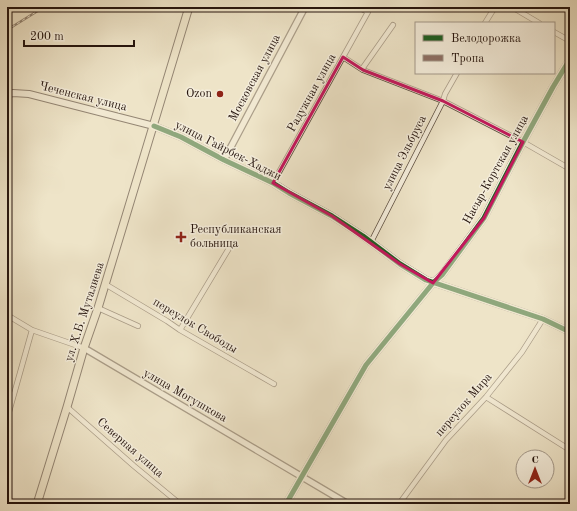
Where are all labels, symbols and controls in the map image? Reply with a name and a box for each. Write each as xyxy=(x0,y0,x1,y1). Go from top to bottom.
scale bar xyxy=(24,22,134,48)
legend xyxy=(415,22,555,74)
text: 200 m xyxy=(30,31,64,43)
street label: Московская улица xyxy=(227,33,283,123)
text: Велодорожка xyxy=(451,33,521,45)
street label: Радужная улица xyxy=(286,52,338,134)
text: Тропа xyxy=(451,53,484,65)
street label: Чеченская улица xyxy=(38,80,128,114)
place label: Ozon xyxy=(186,88,213,100)
marker: Ozon xyxy=(215,89,225,99)
street label: Насыр-Кортская улица xyxy=(461,113,531,227)
street label: улица Эльбруса xyxy=(381,114,429,192)
street label: улица Гайрбек-Хаджи xyxy=(173,119,283,183)
place label: Республиканская больница xyxy=(190,224,282,250)
marker: Республиканская больница xyxy=(175,231,187,243)
street label: ул. Х.Б. Муталиева xyxy=(63,261,107,363)
street label: переулок Свободы xyxy=(151,296,239,356)
street label: улица Могушкова xyxy=(141,367,229,425)
street label: переулок Мира xyxy=(433,371,495,439)
street label: Северная улица xyxy=(94,416,166,480)
north arrow xyxy=(515,449,555,489)
text: С xyxy=(531,455,539,466)

